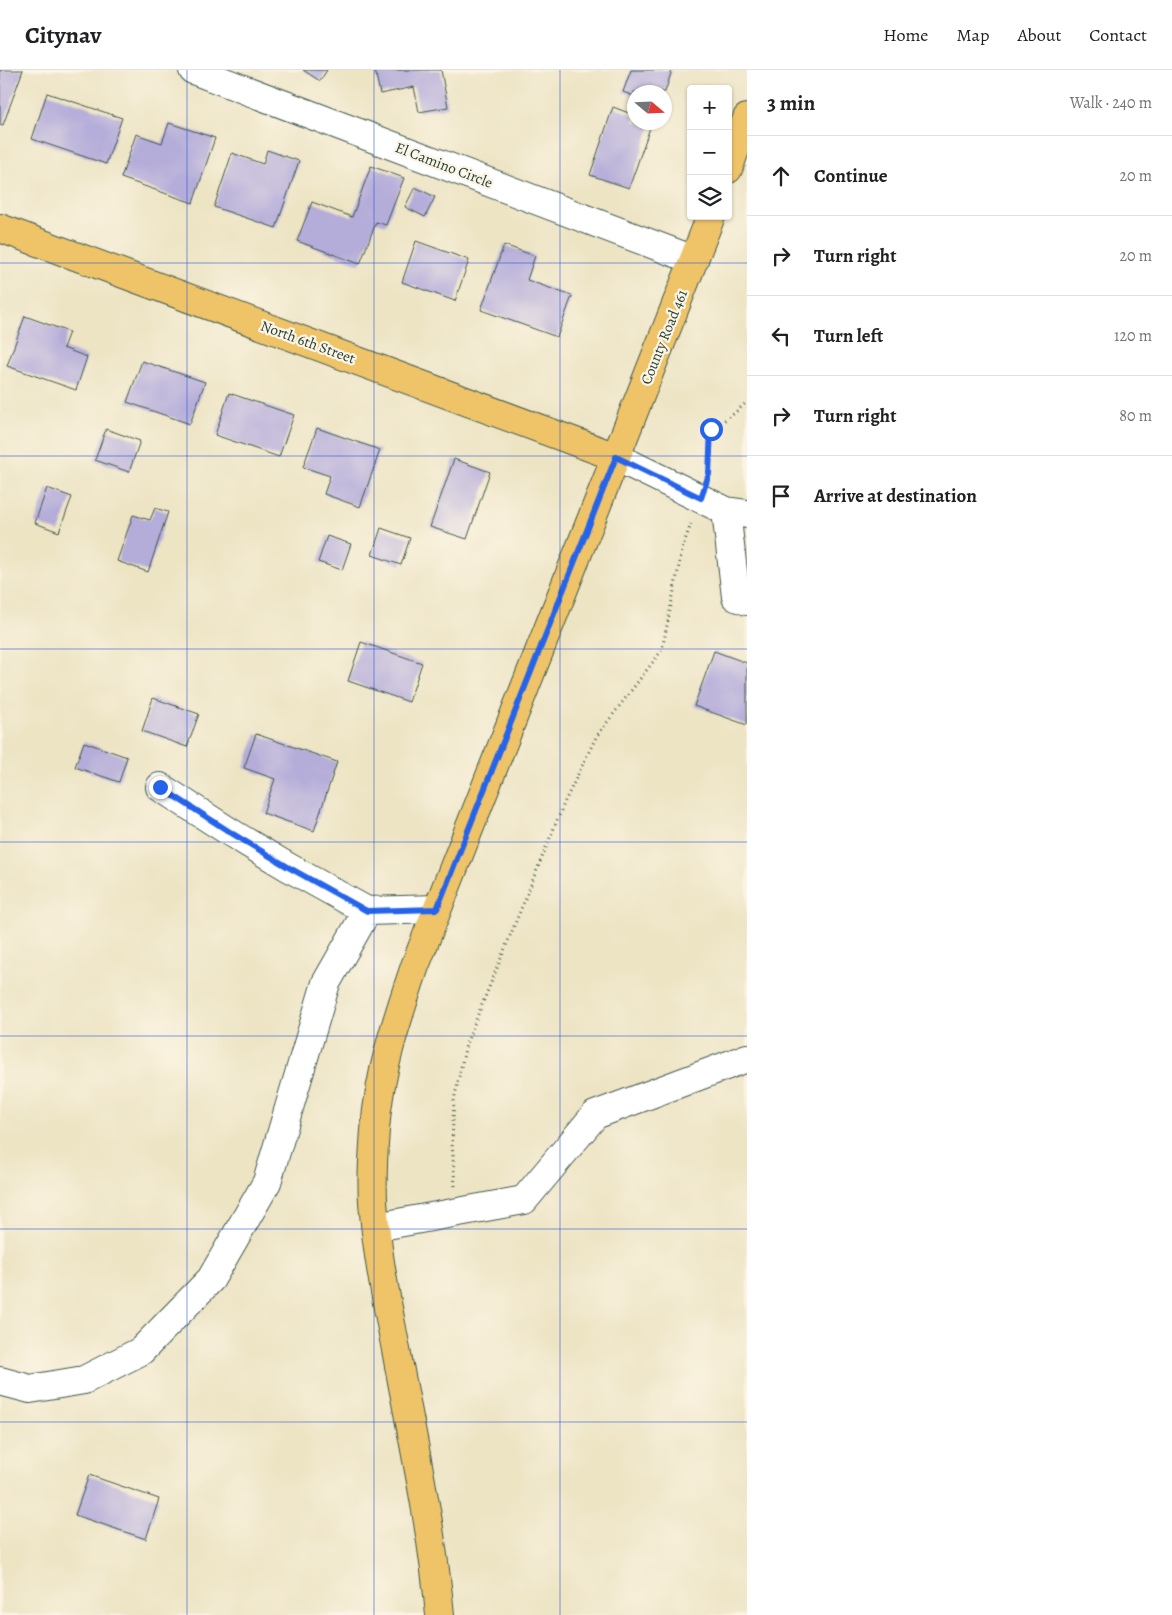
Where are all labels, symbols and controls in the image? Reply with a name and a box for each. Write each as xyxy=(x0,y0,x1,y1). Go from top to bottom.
text: Citynav xyxy=(25,19,101,51)
text: Home xyxy=(883,23,928,47)
text: Map xyxy=(956,23,989,47)
text: About xyxy=(1017,23,1061,47)
text: Contact xyxy=(1089,23,1147,47)
north arrow xyxy=(627,85,672,130)
map controls xyxy=(687,85,732,220)
button: + xyxy=(687,85,732,130)
text: 3 min xyxy=(767,89,815,117)
text: Walk · 240 m xyxy=(1070,92,1152,114)
button: − xyxy=(687,130,732,175)
street label: El Camino Circle xyxy=(392,137,496,193)
icon: ahead xyxy=(767,162,795,190)
text: Continue xyxy=(814,163,888,189)
text: 20 m xyxy=(1119,165,1152,187)
button: layers xyxy=(687,175,732,220)
icon: right xyxy=(767,242,795,270)
text: Turn right xyxy=(814,243,896,269)
text: 20 m xyxy=(1119,245,1152,267)
street label: County Road 461 xyxy=(636,287,692,387)
street label: North 6th Street xyxy=(258,316,358,368)
icon: left xyxy=(767,322,795,350)
text: Turn left xyxy=(814,323,883,349)
text: 120 m xyxy=(1114,325,1152,347)
icon: right xyxy=(767,402,795,430)
text: Turn right xyxy=(814,403,896,429)
text: 80 m xyxy=(1119,405,1152,427)
route start xyxy=(700,418,723,441)
icon: arrive xyxy=(767,482,795,510)
text: Arrive at destination xyxy=(814,483,977,509)
route end xyxy=(149,776,172,799)

